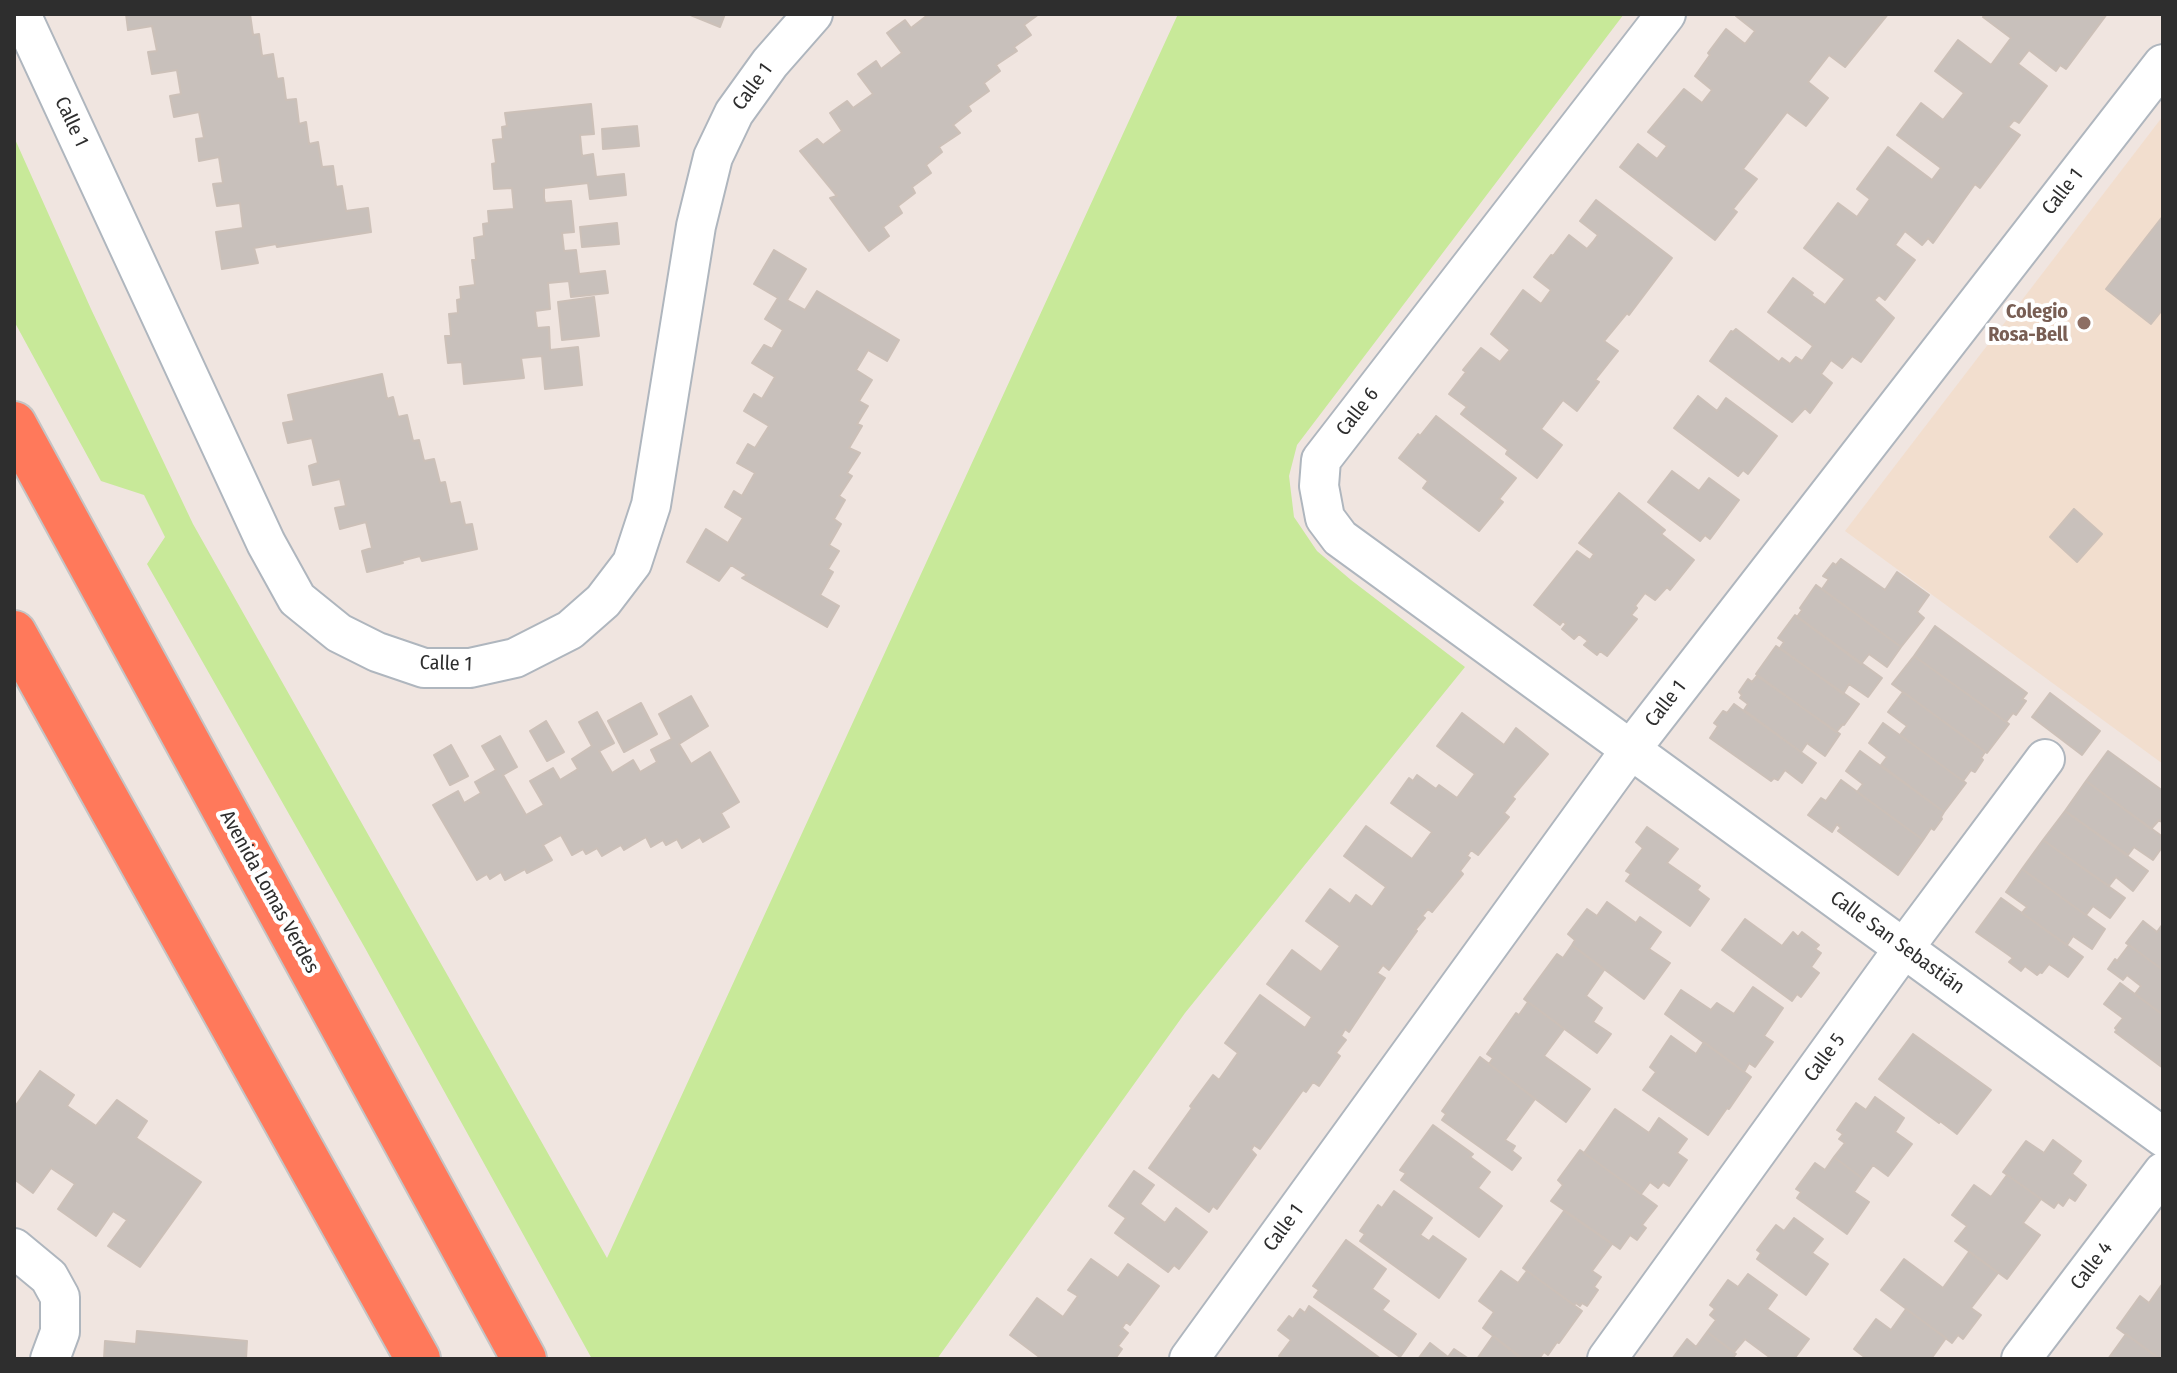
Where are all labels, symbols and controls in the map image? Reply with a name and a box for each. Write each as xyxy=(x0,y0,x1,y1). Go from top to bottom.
street label: Calle 1 xyxy=(728,59,778,115)
street label: Calle 1 xyxy=(49,93,93,151)
street label: Calle 1 xyxy=(2037,164,2089,220)
place label: Colegio Rosa-Bell xyxy=(1988,300,2068,347)
marker: Colegio Rosa-Bell xyxy=(2075,314,2093,332)
street label: Calle 6 xyxy=(1332,383,1384,441)
street label: Calle 1 xyxy=(419,651,473,677)
street label: Calle 1 xyxy=(1640,676,1692,732)
street label: Avenida Lomas Verdes xyxy=(214,806,324,978)
street label: Calle San Sebastián xyxy=(1825,886,1969,1000)
street label: Calle 5 xyxy=(1799,1029,1851,1087)
street label: Calle 1 xyxy=(1259,1200,1309,1256)
street label: Calle 4 xyxy=(2066,1237,2118,1295)

